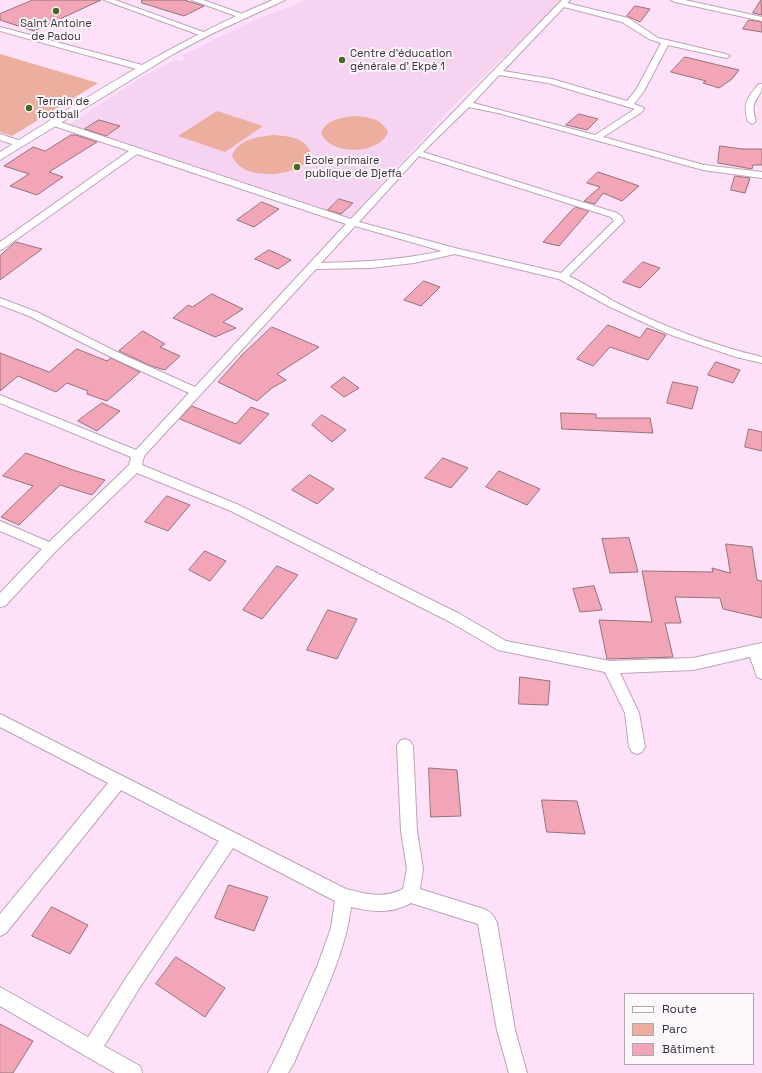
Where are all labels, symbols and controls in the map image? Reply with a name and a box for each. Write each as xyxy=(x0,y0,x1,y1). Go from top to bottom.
marker: Saint Antoine de Padou xyxy=(51,6,61,16)
place label: Saint Antoine de Padou xyxy=(20,17,92,43)
place label: Centre d'éducation générale d' Ekpè 1 xyxy=(350,47,452,73)
marker: Centre d'éducation générale d' Ekpè 1 xyxy=(337,55,347,65)
place label: Terrain de football xyxy=(37,95,89,121)
marker: Terrain de football xyxy=(24,103,34,113)
place label: École primaire publique de Djeffa xyxy=(305,154,402,180)
marker: École primaire publique de Djeffa xyxy=(292,162,302,172)
legend xyxy=(624,993,754,1065)
text: Route xyxy=(662,1001,697,1017)
text: Parc xyxy=(662,1021,687,1037)
text: Bâtiment xyxy=(662,1041,715,1057)

